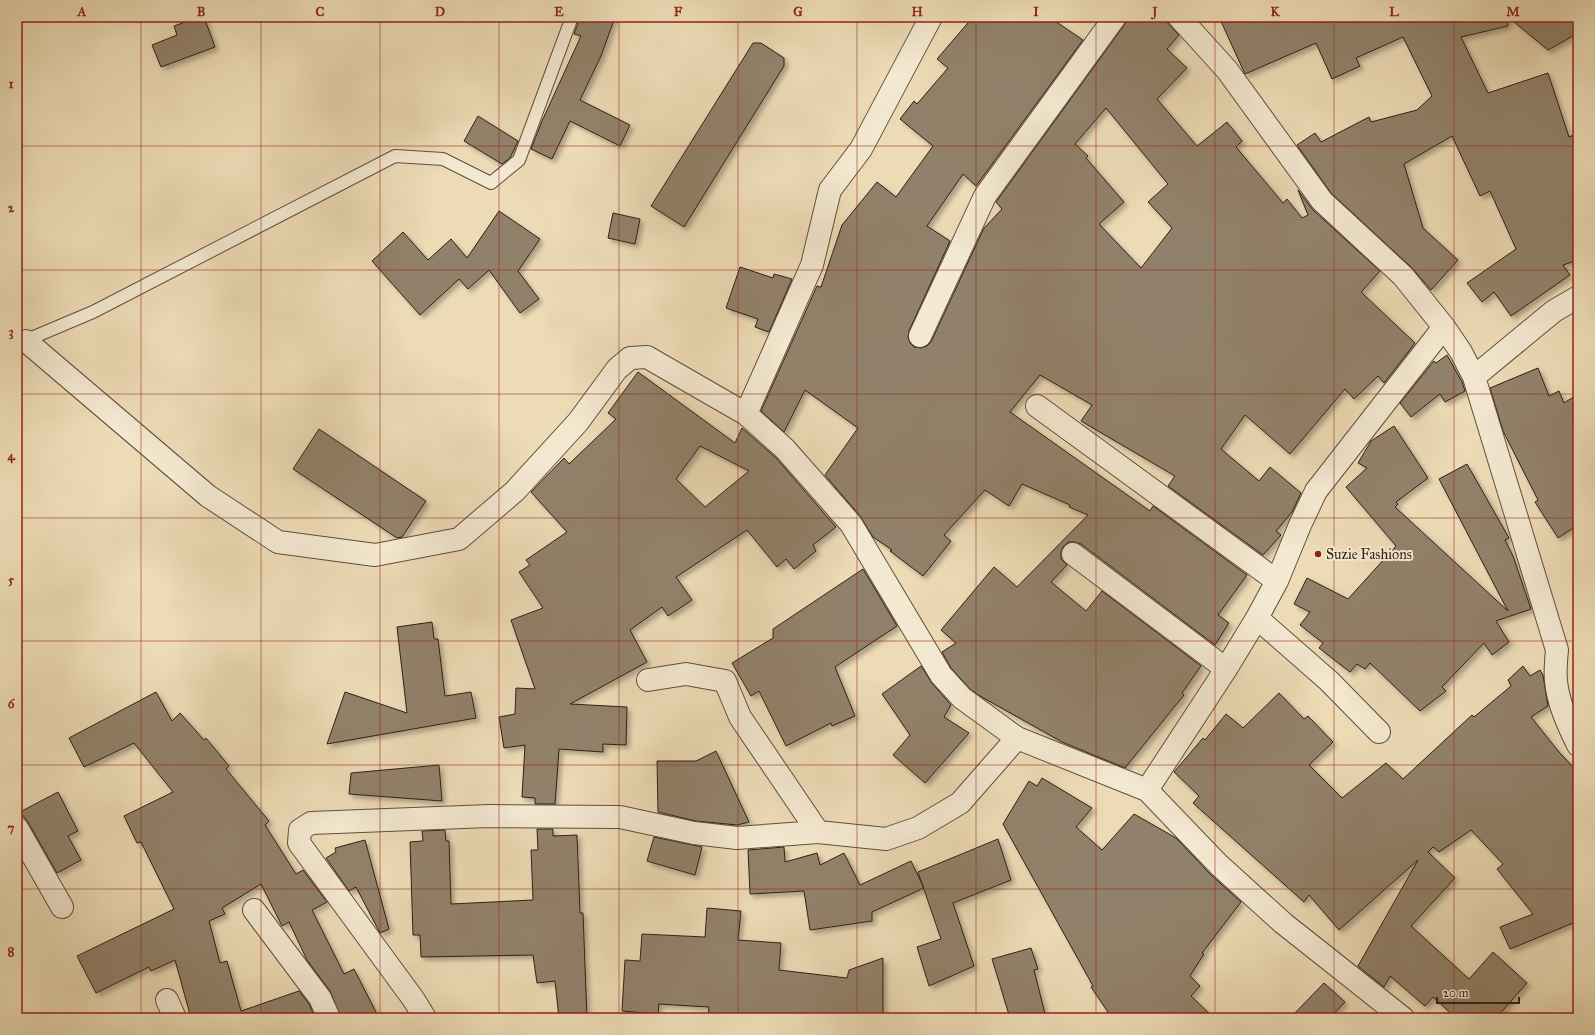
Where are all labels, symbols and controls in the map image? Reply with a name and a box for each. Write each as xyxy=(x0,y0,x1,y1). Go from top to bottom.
text: A xyxy=(77,4,87,20)
text: B xyxy=(197,4,206,20)
text: C xyxy=(316,4,325,20)
text: D xyxy=(435,4,445,20)
text: E xyxy=(554,4,564,20)
text: F xyxy=(674,4,683,20)
text: G xyxy=(793,4,803,20)
text: H xyxy=(911,4,923,20)
text: I xyxy=(1033,4,1039,20)
text: J xyxy=(1150,4,1158,20)
text: K xyxy=(1270,4,1280,20)
text: L xyxy=(1389,4,1399,20)
text: M xyxy=(1506,4,1520,20)
text: 1 xyxy=(8,76,14,92)
text: 2 xyxy=(8,200,15,216)
text: 3 xyxy=(8,324,14,340)
text: 4 xyxy=(7,448,15,464)
place label: Suzie Fashions xyxy=(1326,546,1412,563)
marker: Suzie Fashions xyxy=(1313,549,1323,559)
text: 5 xyxy=(8,572,15,588)
text: 6 xyxy=(8,696,16,712)
text: 7 xyxy=(8,820,15,836)
text: 8 xyxy=(8,944,15,960)
scale bar xyxy=(1437,979,1519,1005)
text: 20 m xyxy=(1443,986,1469,1000)

